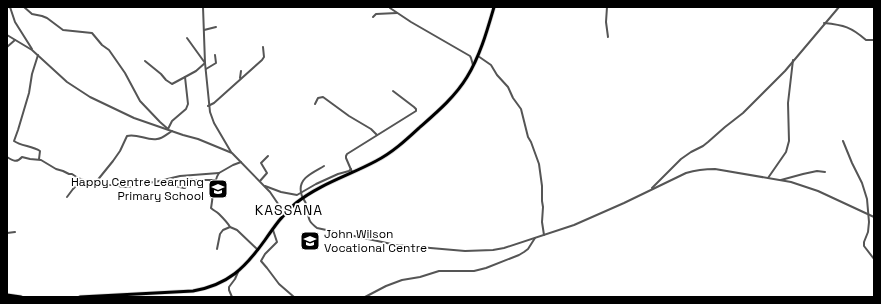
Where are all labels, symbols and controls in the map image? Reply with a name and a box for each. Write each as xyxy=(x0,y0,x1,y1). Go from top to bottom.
place label: Happy Centre Learning Primary School xyxy=(71,174,204,204)
school or university icon: Happy Centre Learning Primary School xyxy=(207,178,229,200)
district label: KASSANA xyxy=(255,201,323,219)
place label: John Wilson Vocational Centre xyxy=(324,226,427,256)
school or university icon: John Wilson Vocational Centre xyxy=(299,230,321,252)

